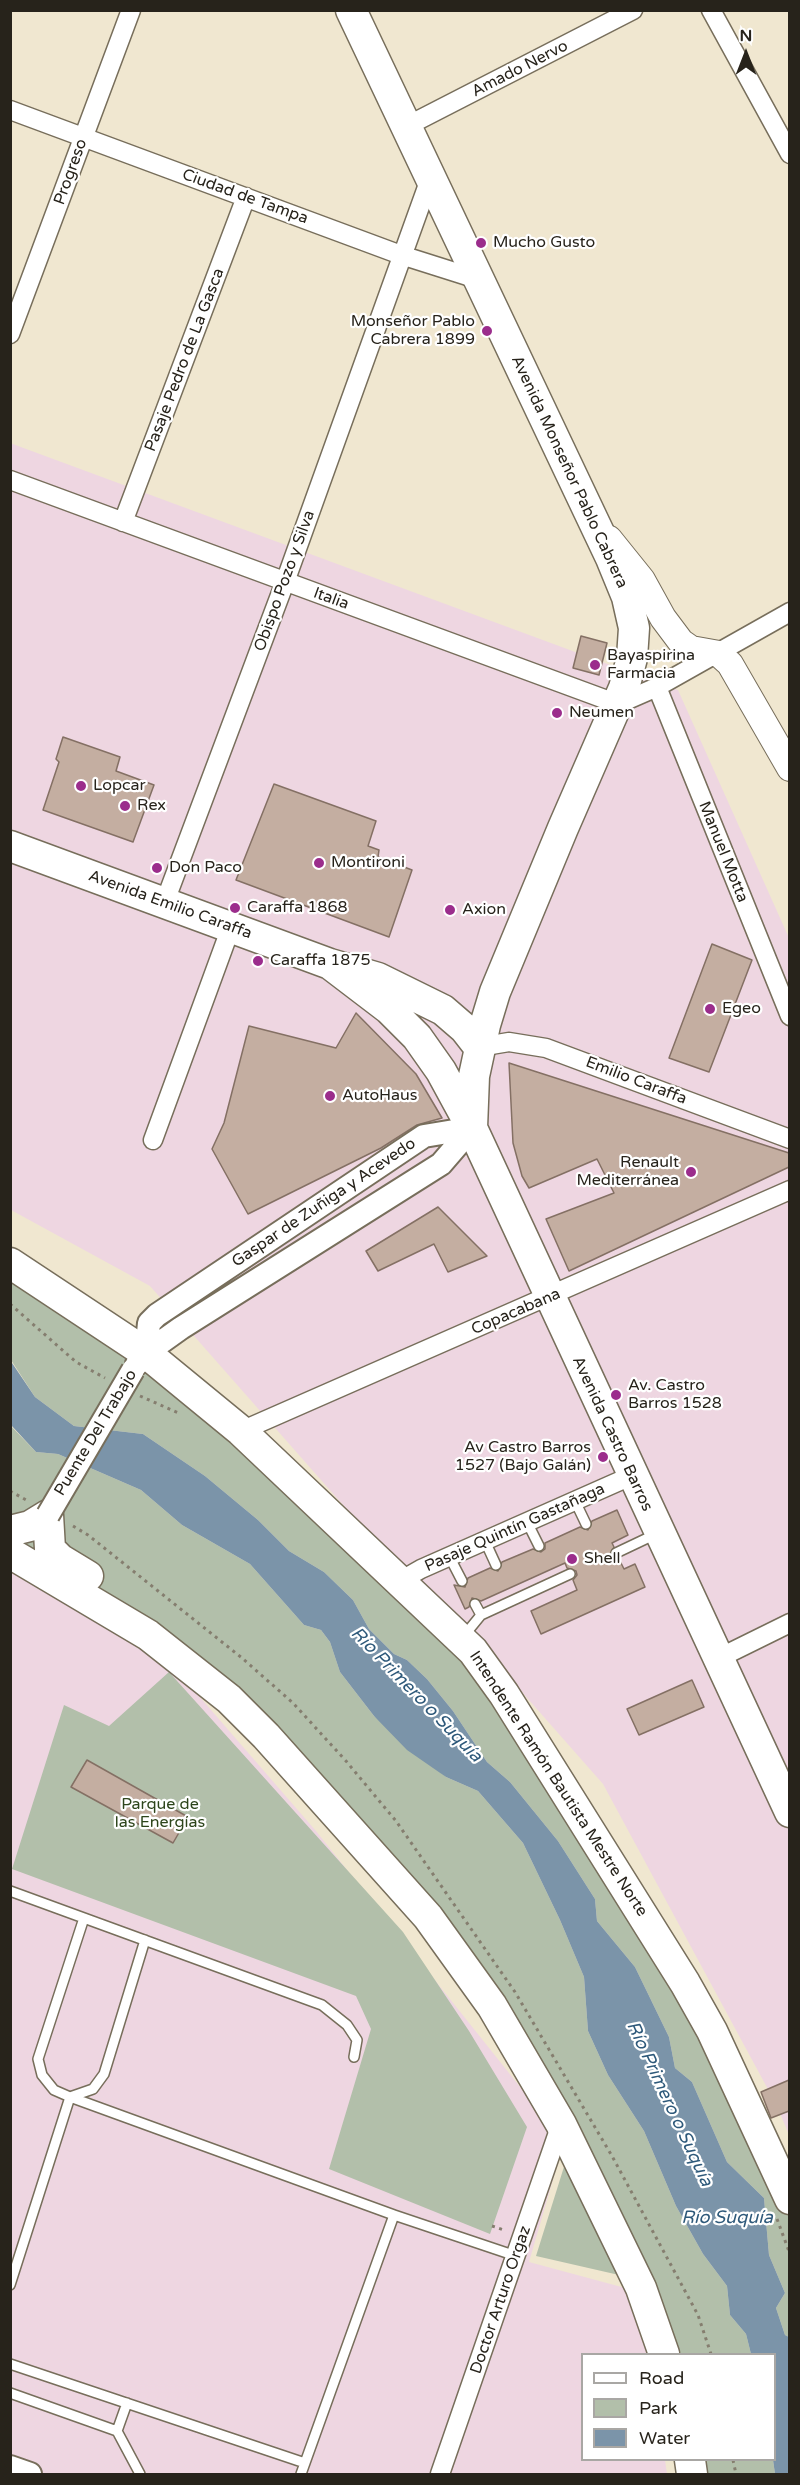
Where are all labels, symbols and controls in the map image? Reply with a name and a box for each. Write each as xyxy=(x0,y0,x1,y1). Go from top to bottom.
north arrow xyxy=(716,24,776,84)
text: N xyxy=(740,26,752,46)
street label: Amado Nervo xyxy=(469,37,571,101)
street label: Progreso xyxy=(50,136,92,208)
street label: Ciudad de Tampa xyxy=(179,165,311,229)
place label: Mucho Gusto xyxy=(493,233,595,253)
marker: Mucho Gusto xyxy=(474,236,488,250)
street label: Pasaje Pedro de La Gasca xyxy=(141,266,229,454)
place label: Monseñor Pablo Cabrera 1899 xyxy=(351,312,475,350)
marker: Monseñor Pablo Cabrera 1899 xyxy=(480,324,494,338)
street label: Avenida Monseñor Pablo Cabrera xyxy=(507,353,631,591)
street label: Obispo Pozo y Silva xyxy=(251,508,319,654)
street label: Italia xyxy=(311,584,351,614)
place label: Bayaspirina Farmacia xyxy=(607,646,695,684)
marker: Bayaspirina Farmacia xyxy=(588,658,602,672)
place label: Neumen xyxy=(569,703,634,723)
marker: Neumen xyxy=(550,706,564,720)
place label: Lopcar xyxy=(93,776,146,796)
marker: Lopcar xyxy=(74,779,88,793)
place label: Rex xyxy=(137,796,166,816)
marker: Rex xyxy=(118,799,132,813)
street label: Manuel Motta xyxy=(694,799,752,905)
place label: Montironi xyxy=(331,853,405,873)
marker: Montironi xyxy=(312,856,326,870)
place label: Don Paco xyxy=(169,858,242,878)
marker: Don Paco xyxy=(150,861,164,875)
street label: Avenida Emilio Caraffa xyxy=(86,866,254,944)
place label: Caraffa 1868 xyxy=(247,898,347,918)
place label: Axion xyxy=(462,900,506,920)
marker: Caraffa 1868 xyxy=(228,901,242,915)
marker: Axion xyxy=(443,903,457,917)
place label: Caraffa 1875 xyxy=(270,951,370,971)
marker: Caraffa 1875 xyxy=(251,954,265,968)
place label: Egeo xyxy=(722,999,761,1019)
marker: Egeo xyxy=(703,1002,717,1016)
street label: Emilio Caraffa xyxy=(583,1053,689,1109)
place label: AutoHaus xyxy=(342,1086,417,1106)
marker: AutoHaus xyxy=(323,1089,337,1103)
street label: Gaspar de Zuñiga y Acevedo xyxy=(228,1134,420,1272)
place label: Renault Mediterránea xyxy=(577,1153,679,1191)
marker: Renault Mediterránea xyxy=(684,1165,698,1179)
street label: Copacabana xyxy=(469,1285,563,1339)
street label: Avenida Castro Barros xyxy=(568,1353,656,1515)
street label: Puente Del Trabajo xyxy=(51,1366,141,1500)
place label: Av. Castro Barros 1528 xyxy=(628,1376,722,1414)
marker: Av. Castro Barros 1528 xyxy=(609,1388,623,1402)
place label: Av Castro Barros 1527 (Bajo Galán) xyxy=(455,1438,591,1476)
marker: Av Castro Barros 1527 (Bajo Galán) xyxy=(596,1450,610,1464)
street label: Pasaje Quintín Gastañaga xyxy=(422,1480,608,1576)
place label: Shell xyxy=(584,1549,620,1569)
marker: Shell xyxy=(565,1552,579,1566)
water label: Río Primero o Suquía xyxy=(346,1623,486,1767)
street label: Intendente Ramón Bautista Mestre Norte xyxy=(465,1648,651,1920)
park label: Parque de las Energías xyxy=(115,1795,205,1833)
water label: Río Primero o Suquía xyxy=(621,2018,717,2190)
water label: Río Suquía xyxy=(681,2207,773,2229)
street label: Doctor Arturo Orgaz xyxy=(467,2223,535,2377)
legend xyxy=(581,2353,776,2461)
text: Road xyxy=(639,2367,684,2389)
text: Park xyxy=(639,2397,677,2419)
text: Water xyxy=(639,2427,690,2449)

